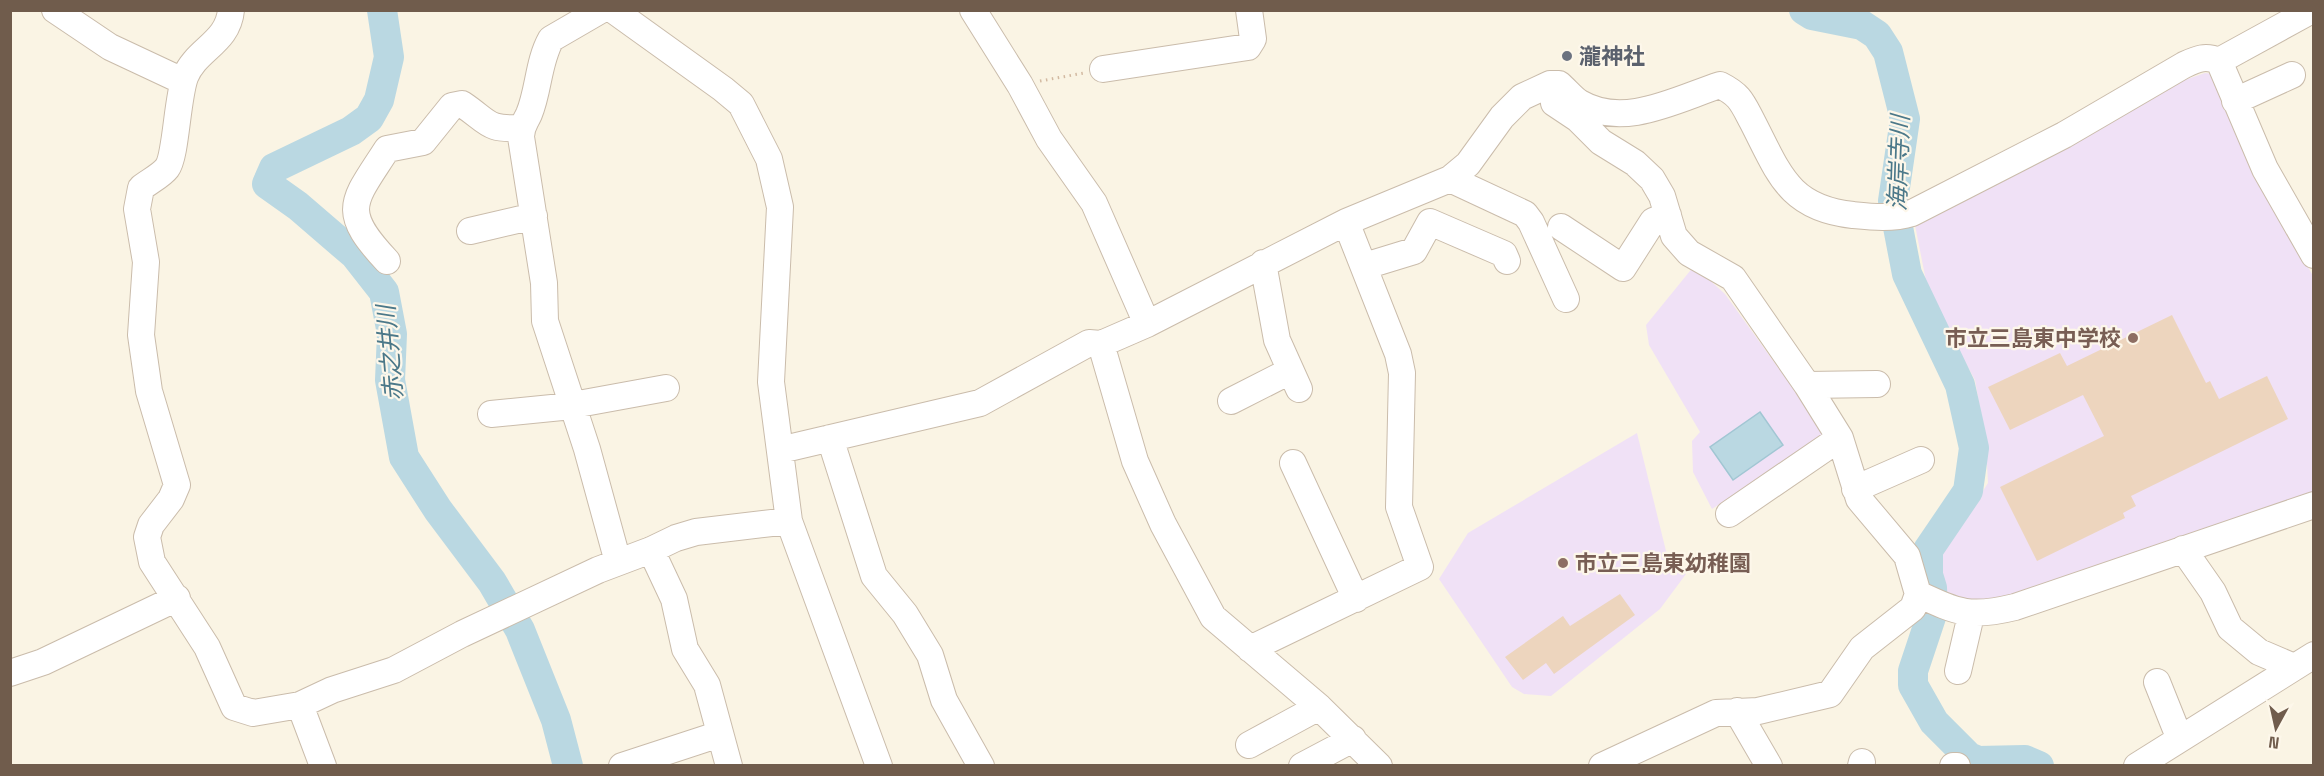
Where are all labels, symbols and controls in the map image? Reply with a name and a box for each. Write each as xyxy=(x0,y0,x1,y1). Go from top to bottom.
place label: 瀧神社 xyxy=(1579,42,1645,70)
marker: 瀧神社 xyxy=(1560,49,1574,63)
water label: 海岸寺川 xyxy=(1881,111,1916,211)
water label: 赤之井川 xyxy=(370,301,409,402)
place label: 市立三島東中学校 xyxy=(1945,324,2121,352)
marker: 市立三島東中学校 xyxy=(2126,331,2140,345)
place label: 市立三島東幼稚園 xyxy=(1575,549,1751,577)
marker: 市立三島東幼稚園 xyxy=(1556,556,1570,570)
north arrow xyxy=(2246,698,2306,758)
text: N xyxy=(2267,731,2281,754)

